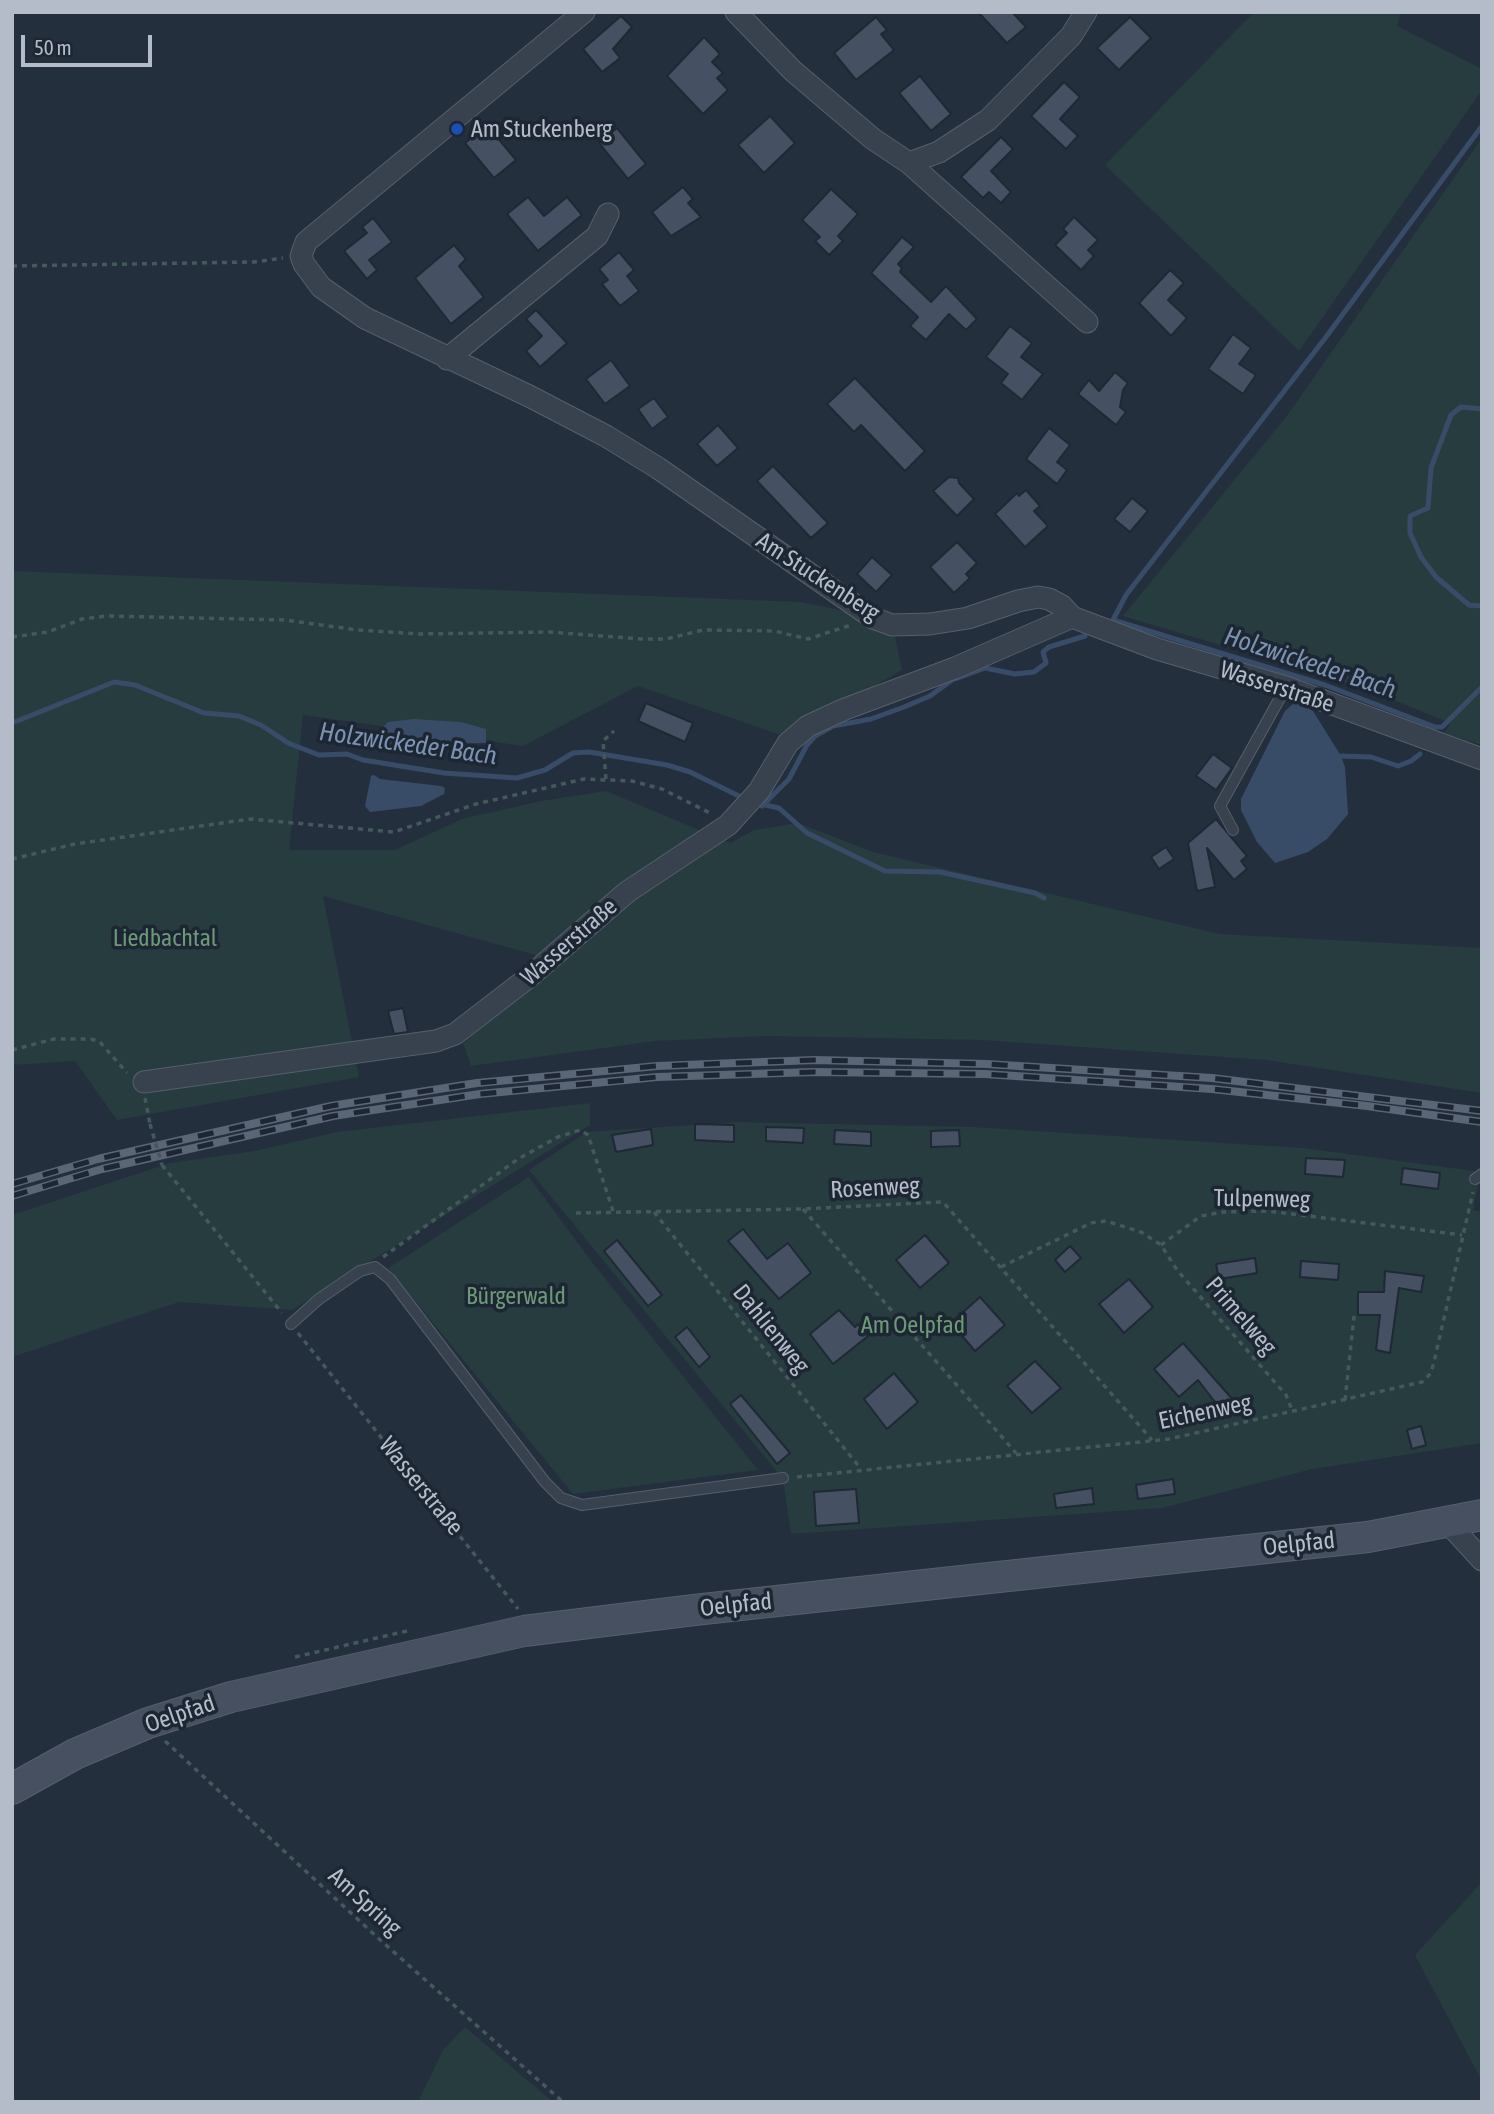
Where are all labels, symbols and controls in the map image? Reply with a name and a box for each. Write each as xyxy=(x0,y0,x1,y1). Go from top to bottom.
scale bar xyxy=(24,21,156,65)
text: 50 m xyxy=(34,35,72,59)
place label: Am Stuckenberg xyxy=(471,115,612,143)
marker: Am Stuckenberg xyxy=(449,121,465,137)
street label: Am Stuckenberg xyxy=(751,526,885,628)
water label: Holzwickeder Bach xyxy=(1220,621,1400,705)
street label: Wasserstraße xyxy=(1216,655,1338,719)
water label: Holzwickeder Bach xyxy=(317,716,499,772)
street label: Wasserstraße xyxy=(515,892,623,992)
park label: Liedbachtal xyxy=(113,924,217,952)
street label: Rosenweg xyxy=(830,1171,920,1205)
street label: Tulpenweg xyxy=(1214,1184,1310,1214)
street label: Primelweg xyxy=(1199,1271,1283,1361)
street label: Dahlienweg xyxy=(726,1279,816,1379)
park label: Bürgerwald xyxy=(466,1282,566,1310)
park label: Am Oelpfad xyxy=(861,1311,965,1339)
street label: Eichenweg xyxy=(1156,1388,1254,1436)
street label: Wasserstraße xyxy=(373,1431,469,1541)
street label: Oelpfad xyxy=(1262,1526,1336,1562)
street label: Oelpfad xyxy=(699,1587,773,1623)
street label: Oelpfad xyxy=(141,1689,219,1739)
street label: Am Spring xyxy=(323,1862,407,1942)

